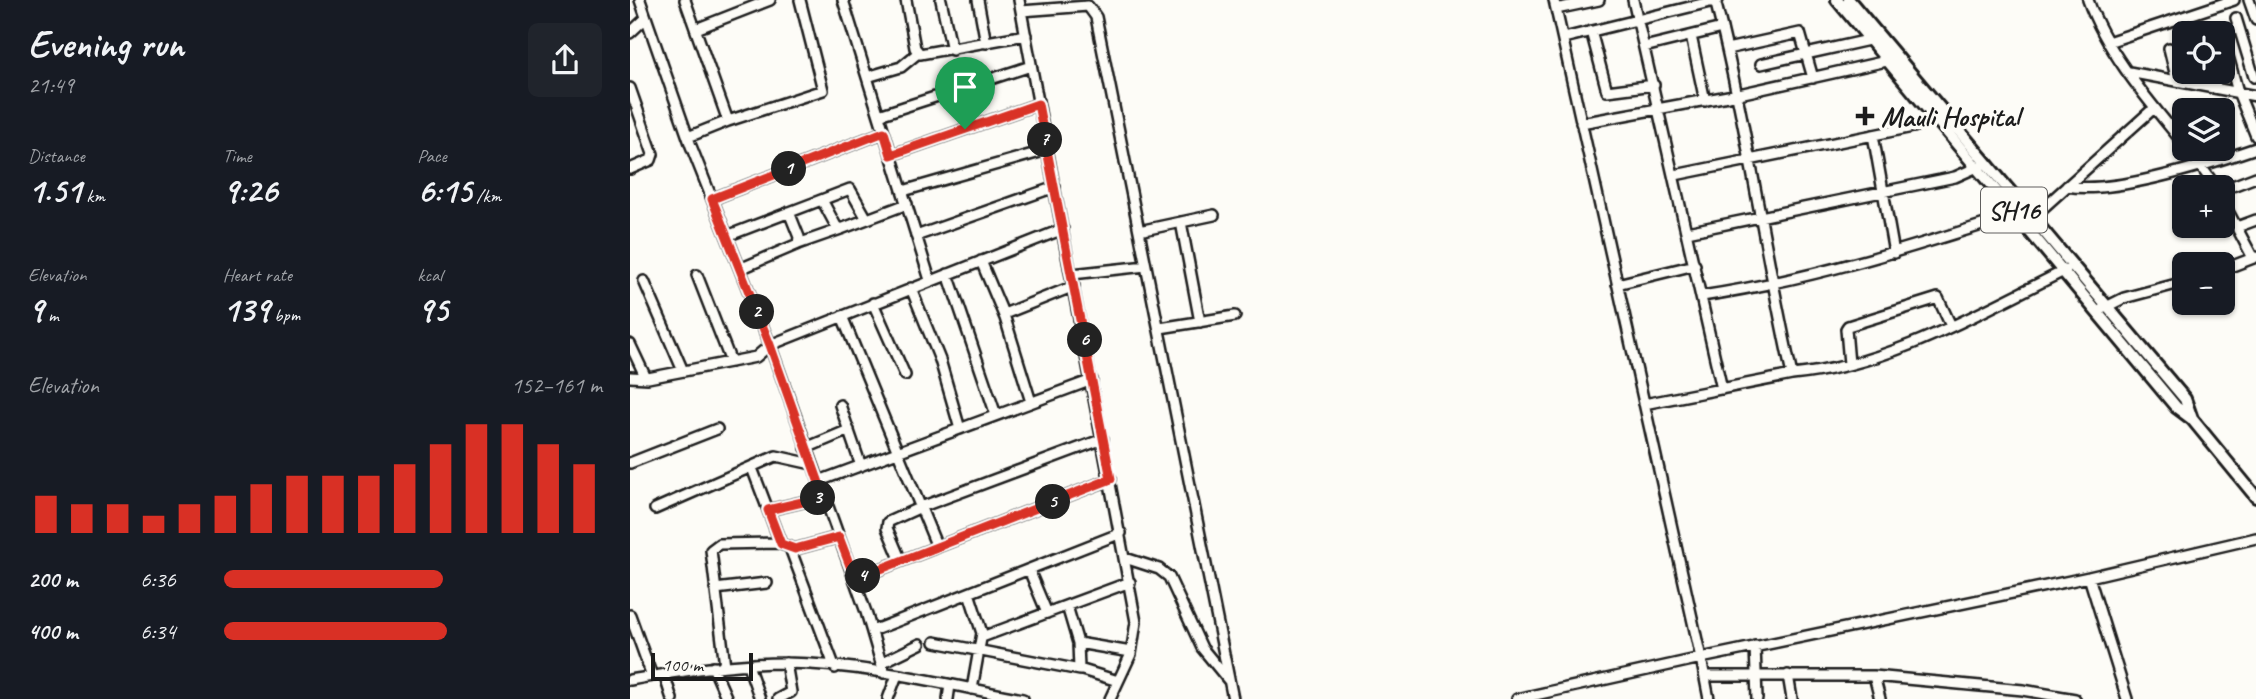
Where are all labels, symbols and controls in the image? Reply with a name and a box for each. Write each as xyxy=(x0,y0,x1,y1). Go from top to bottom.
text: Evening run xyxy=(28,21,184,68)
map controls xyxy=(2172,21,2235,315)
button: locate xyxy=(2172,21,2235,84)
button: share xyxy=(528,23,602,97)
pin xyxy=(935,57,995,129)
icon: arrive xyxy=(946,68,984,106)
text: 21:49 xyxy=(28,71,74,100)
button: layers xyxy=(2172,98,2235,161)
place label: Mauli Hospital xyxy=(1881,99,2025,134)
marker: Mauli Hospital xyxy=(1855,106,1875,126)
pin: 7 xyxy=(1028,122,1062,158)
text: 7 xyxy=(1040,127,1049,151)
text: Distance xyxy=(28,144,85,168)
text: Time xyxy=(223,144,252,168)
text: Pace xyxy=(417,144,447,168)
pin: 1 xyxy=(772,152,806,186)
text: 1 xyxy=(784,156,793,180)
text: 1.51 xyxy=(28,168,82,213)
text: 9:26 xyxy=(223,168,277,213)
text: 6:15 xyxy=(417,168,472,213)
button: + xyxy=(2172,175,2235,238)
text: km xyxy=(82,184,105,208)
text: /km xyxy=(472,184,501,208)
road number: SH16 xyxy=(1981,188,2047,232)
button: − xyxy=(2172,252,2235,315)
text: Elevation xyxy=(28,263,86,287)
text: Heart rate xyxy=(223,263,292,287)
text: kcal xyxy=(417,263,442,287)
text: 9 xyxy=(28,287,43,332)
text: 139 xyxy=(223,287,270,332)
text: 95 xyxy=(417,287,448,332)
pin: 2 xyxy=(740,294,774,330)
text: 2 xyxy=(752,299,761,323)
text: m xyxy=(43,303,59,327)
text: bpm xyxy=(270,303,300,327)
pin: 6 xyxy=(1068,322,1102,358)
text: 6 xyxy=(1080,327,1089,351)
text: Elevation xyxy=(28,371,99,400)
text: 152–161 m xyxy=(511,371,602,400)
pin: 3 xyxy=(800,480,836,516)
pin: 5 xyxy=(1036,484,1070,520)
text: 3 xyxy=(813,485,822,509)
text: 5 xyxy=(1048,489,1057,513)
pin: 4 xyxy=(846,558,880,594)
text: 4 xyxy=(858,563,867,587)
text: 200 m xyxy=(28,565,78,594)
text: 6:36 xyxy=(140,565,176,594)
text: 400 m xyxy=(28,617,78,646)
text: 6:34 xyxy=(140,617,176,646)
scale bar xyxy=(651,650,752,682)
text: 100 m xyxy=(662,653,703,677)

